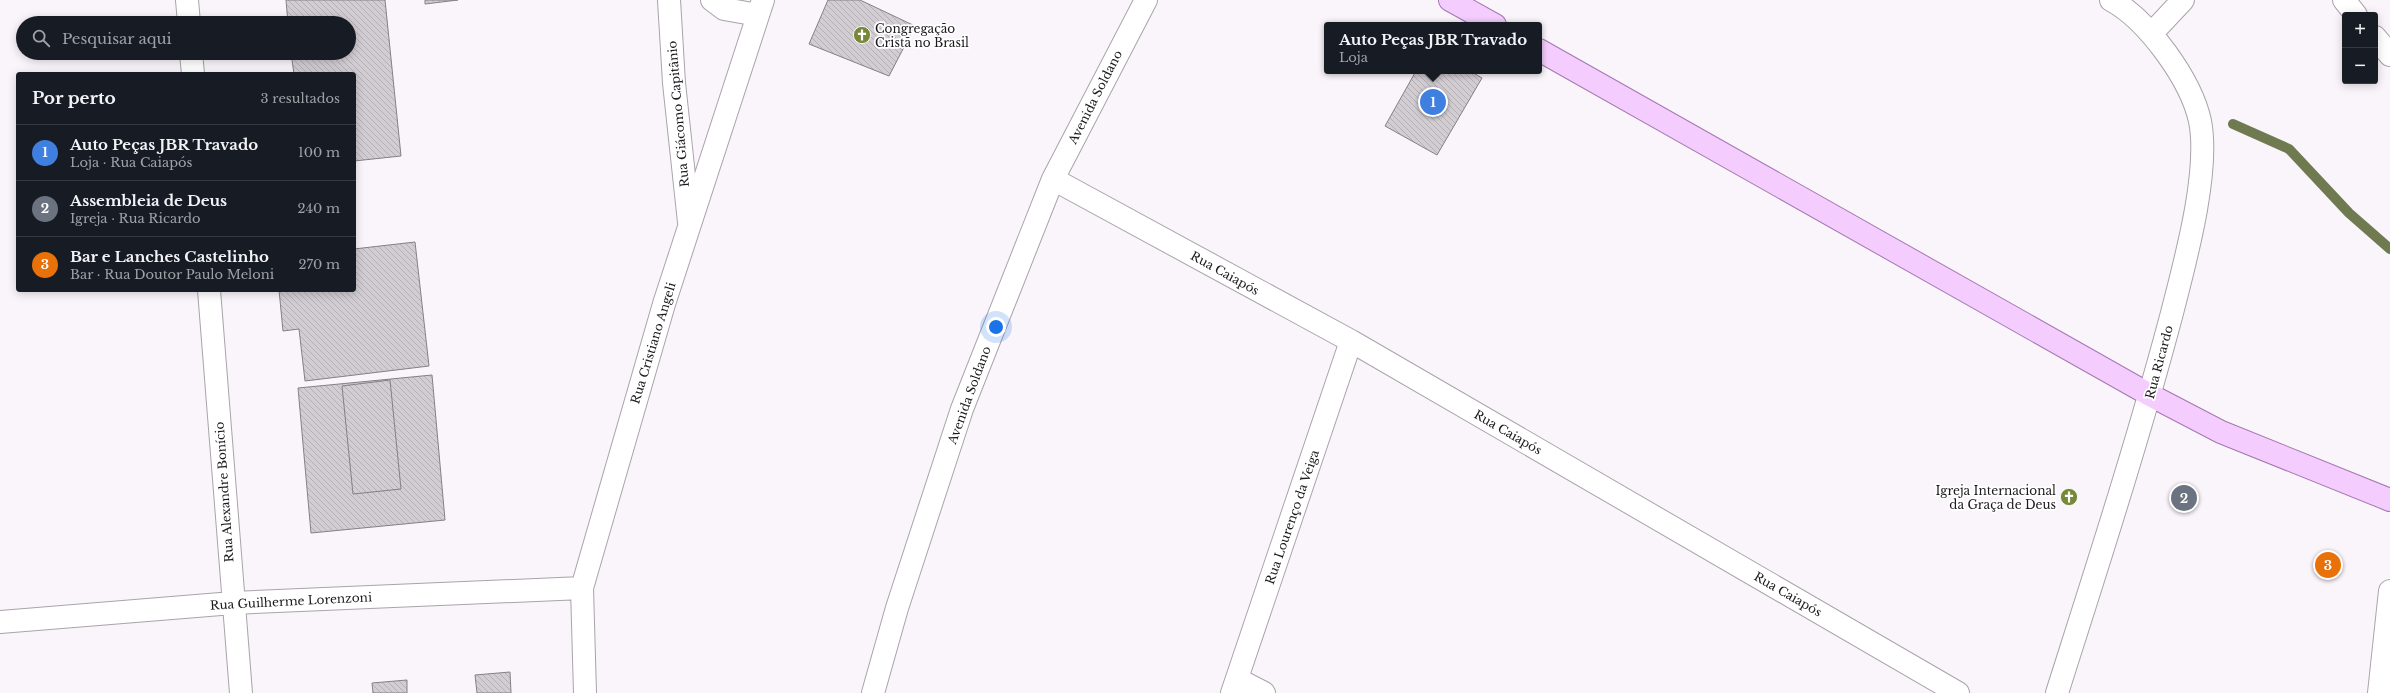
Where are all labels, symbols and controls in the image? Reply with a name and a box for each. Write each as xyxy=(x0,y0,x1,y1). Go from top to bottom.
map controls xyxy=(2342,12,2378,84)
button: + xyxy=(2342,12,2378,48)
search box xyxy=(16,16,356,60)
place label: Congregação Cristã no Brasil xyxy=(875,21,969,50)
popup xyxy=(1324,22,1542,74)
church icon: Congregação Cristã no Brasil xyxy=(852,25,872,45)
icon: search xyxy=(30,27,52,49)
text: Pesquisar aqui xyxy=(62,29,172,48)
text: Auto Peças JBR Travado xyxy=(1339,30,1527,49)
street label: Rua Giácomo Capitânio xyxy=(664,40,692,188)
street label: Avenida Soldano xyxy=(1064,47,1125,147)
button: − xyxy=(2342,48,2378,84)
text: Loja xyxy=(1339,49,1368,66)
pin: 1 xyxy=(1420,87,1446,117)
text: Por perto xyxy=(32,88,116,109)
text: 3 resultados xyxy=(261,90,340,107)
text: Auto Peças JBR Travado xyxy=(70,135,258,154)
text: 1 xyxy=(42,144,48,161)
text: 100 m xyxy=(298,144,340,161)
text: Loja · Rua Caiapós xyxy=(70,154,192,171)
text: Assembleia de Deus xyxy=(70,191,227,210)
text: 2 xyxy=(41,200,49,217)
text: 240 m xyxy=(297,200,340,217)
text: Igreja · Rua Ricardo xyxy=(70,210,201,227)
text: Bar e Lanches Castelinho xyxy=(70,247,269,266)
street label: Rua Caiapós xyxy=(1188,248,1262,298)
text: 3 xyxy=(41,256,49,273)
text: 270 m xyxy=(299,256,340,273)
text: Bar · Rua Doutor Paulo Meloni xyxy=(70,266,274,283)
street label: Rua Cristiano Angeli xyxy=(627,280,679,406)
your location xyxy=(986,317,1006,337)
street label: Rua Ricardo xyxy=(2142,323,2176,400)
street label: Avenida Soldano xyxy=(944,344,994,447)
street label: Rua Caiapós xyxy=(1471,407,1545,457)
street label: Rua Alexandre Bonício xyxy=(212,421,236,563)
street label: Rua Lourenço da Veiga xyxy=(1262,447,1322,586)
place label: Igreja Internacional da Graça de Deus xyxy=(1936,483,2056,512)
pin: 2 xyxy=(2171,483,2197,513)
church icon: Igreja Internacional da Graça de Deus xyxy=(2059,487,2079,507)
pin: 3 xyxy=(2315,550,2341,580)
street label: Rua Caiapós xyxy=(1751,569,1825,619)
street label: Rua Guilherme Lorenzoni xyxy=(210,589,372,613)

